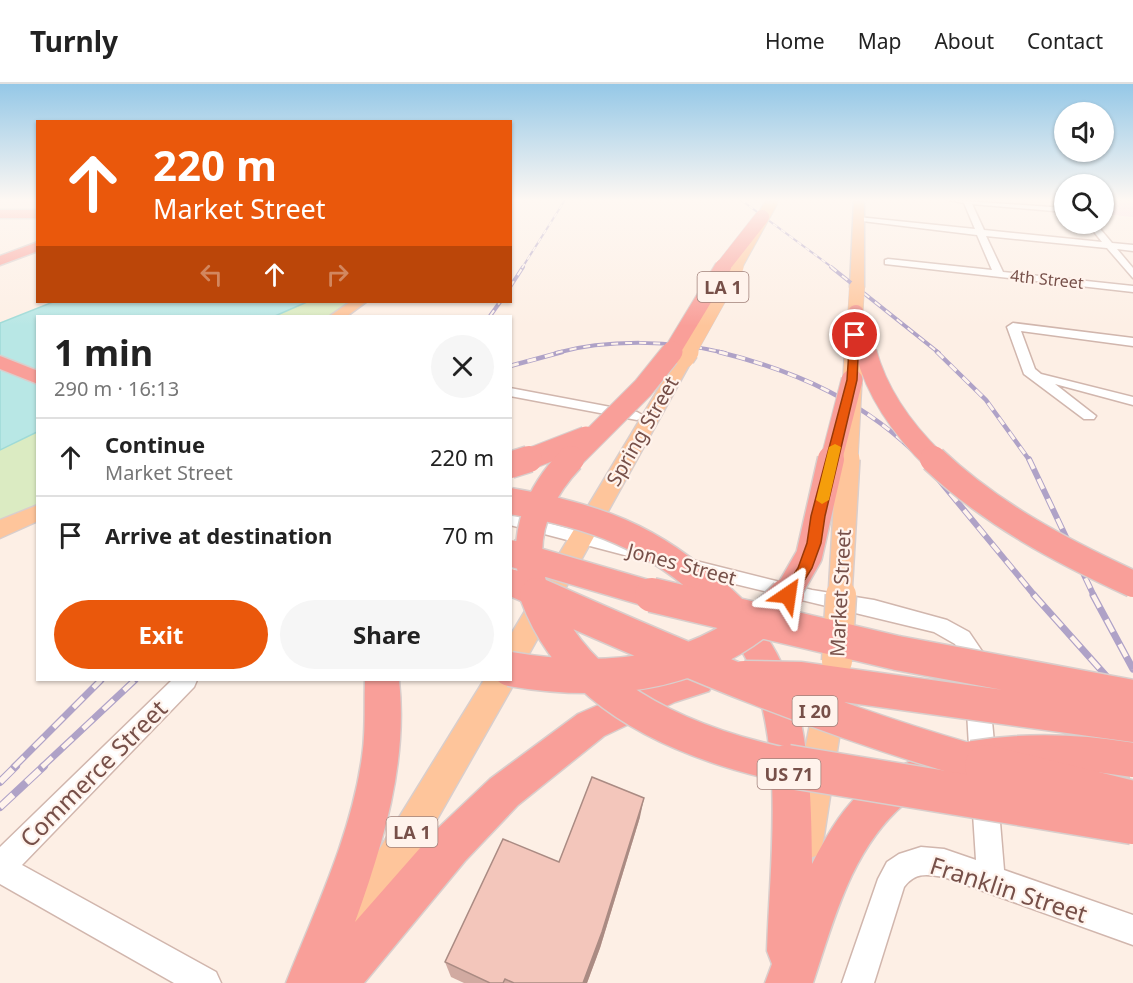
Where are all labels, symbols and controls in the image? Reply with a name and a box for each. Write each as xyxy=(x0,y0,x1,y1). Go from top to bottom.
text: Turnly xyxy=(30,22,118,60)
text: Home xyxy=(765,27,825,55)
text: Map xyxy=(858,27,901,55)
text: About xyxy=(934,27,994,55)
text: Contact xyxy=(1027,27,1103,55)
map controls xyxy=(1054,102,1114,234)
button: sound xyxy=(1054,102,1114,162)
text: 220 m xyxy=(153,136,277,193)
icon: ahead xyxy=(54,144,132,222)
button: search xyxy=(1054,174,1114,234)
text: Market Street xyxy=(153,190,326,227)
icon: left xyxy=(195,258,228,291)
icon: ahead xyxy=(258,258,291,291)
icon: right xyxy=(321,258,354,291)
street label: 4th Street xyxy=(1009,264,1085,294)
road number: LA 1 xyxy=(698,272,748,302)
pin xyxy=(829,309,880,360)
icon: arrive xyxy=(838,318,871,351)
text: 1 min xyxy=(54,328,153,377)
button: close xyxy=(431,335,494,398)
street label: Spring Street xyxy=(600,371,684,491)
text: 290 m · 16:13 xyxy=(54,375,179,402)
text: Continue xyxy=(105,429,205,459)
icon: ahead xyxy=(54,441,87,474)
text: 220 m xyxy=(430,442,494,472)
text: Market Street xyxy=(105,459,233,486)
icon: arrive xyxy=(54,519,87,552)
text: Arrive at destination xyxy=(105,520,332,550)
text: 70 m xyxy=(443,520,494,550)
street label: Market Street xyxy=(823,528,857,658)
street label: Jones Street xyxy=(623,536,740,592)
position arrow xyxy=(756,563,820,627)
button: Exit xyxy=(54,600,268,669)
button: Share xyxy=(280,600,494,669)
street label: Commerce Street xyxy=(12,692,174,854)
road number: I 20 xyxy=(792,696,838,726)
road number: US 71 xyxy=(758,759,820,789)
road number: LA 1 xyxy=(386,817,438,847)
street label: Franklin Street xyxy=(926,848,1092,930)

